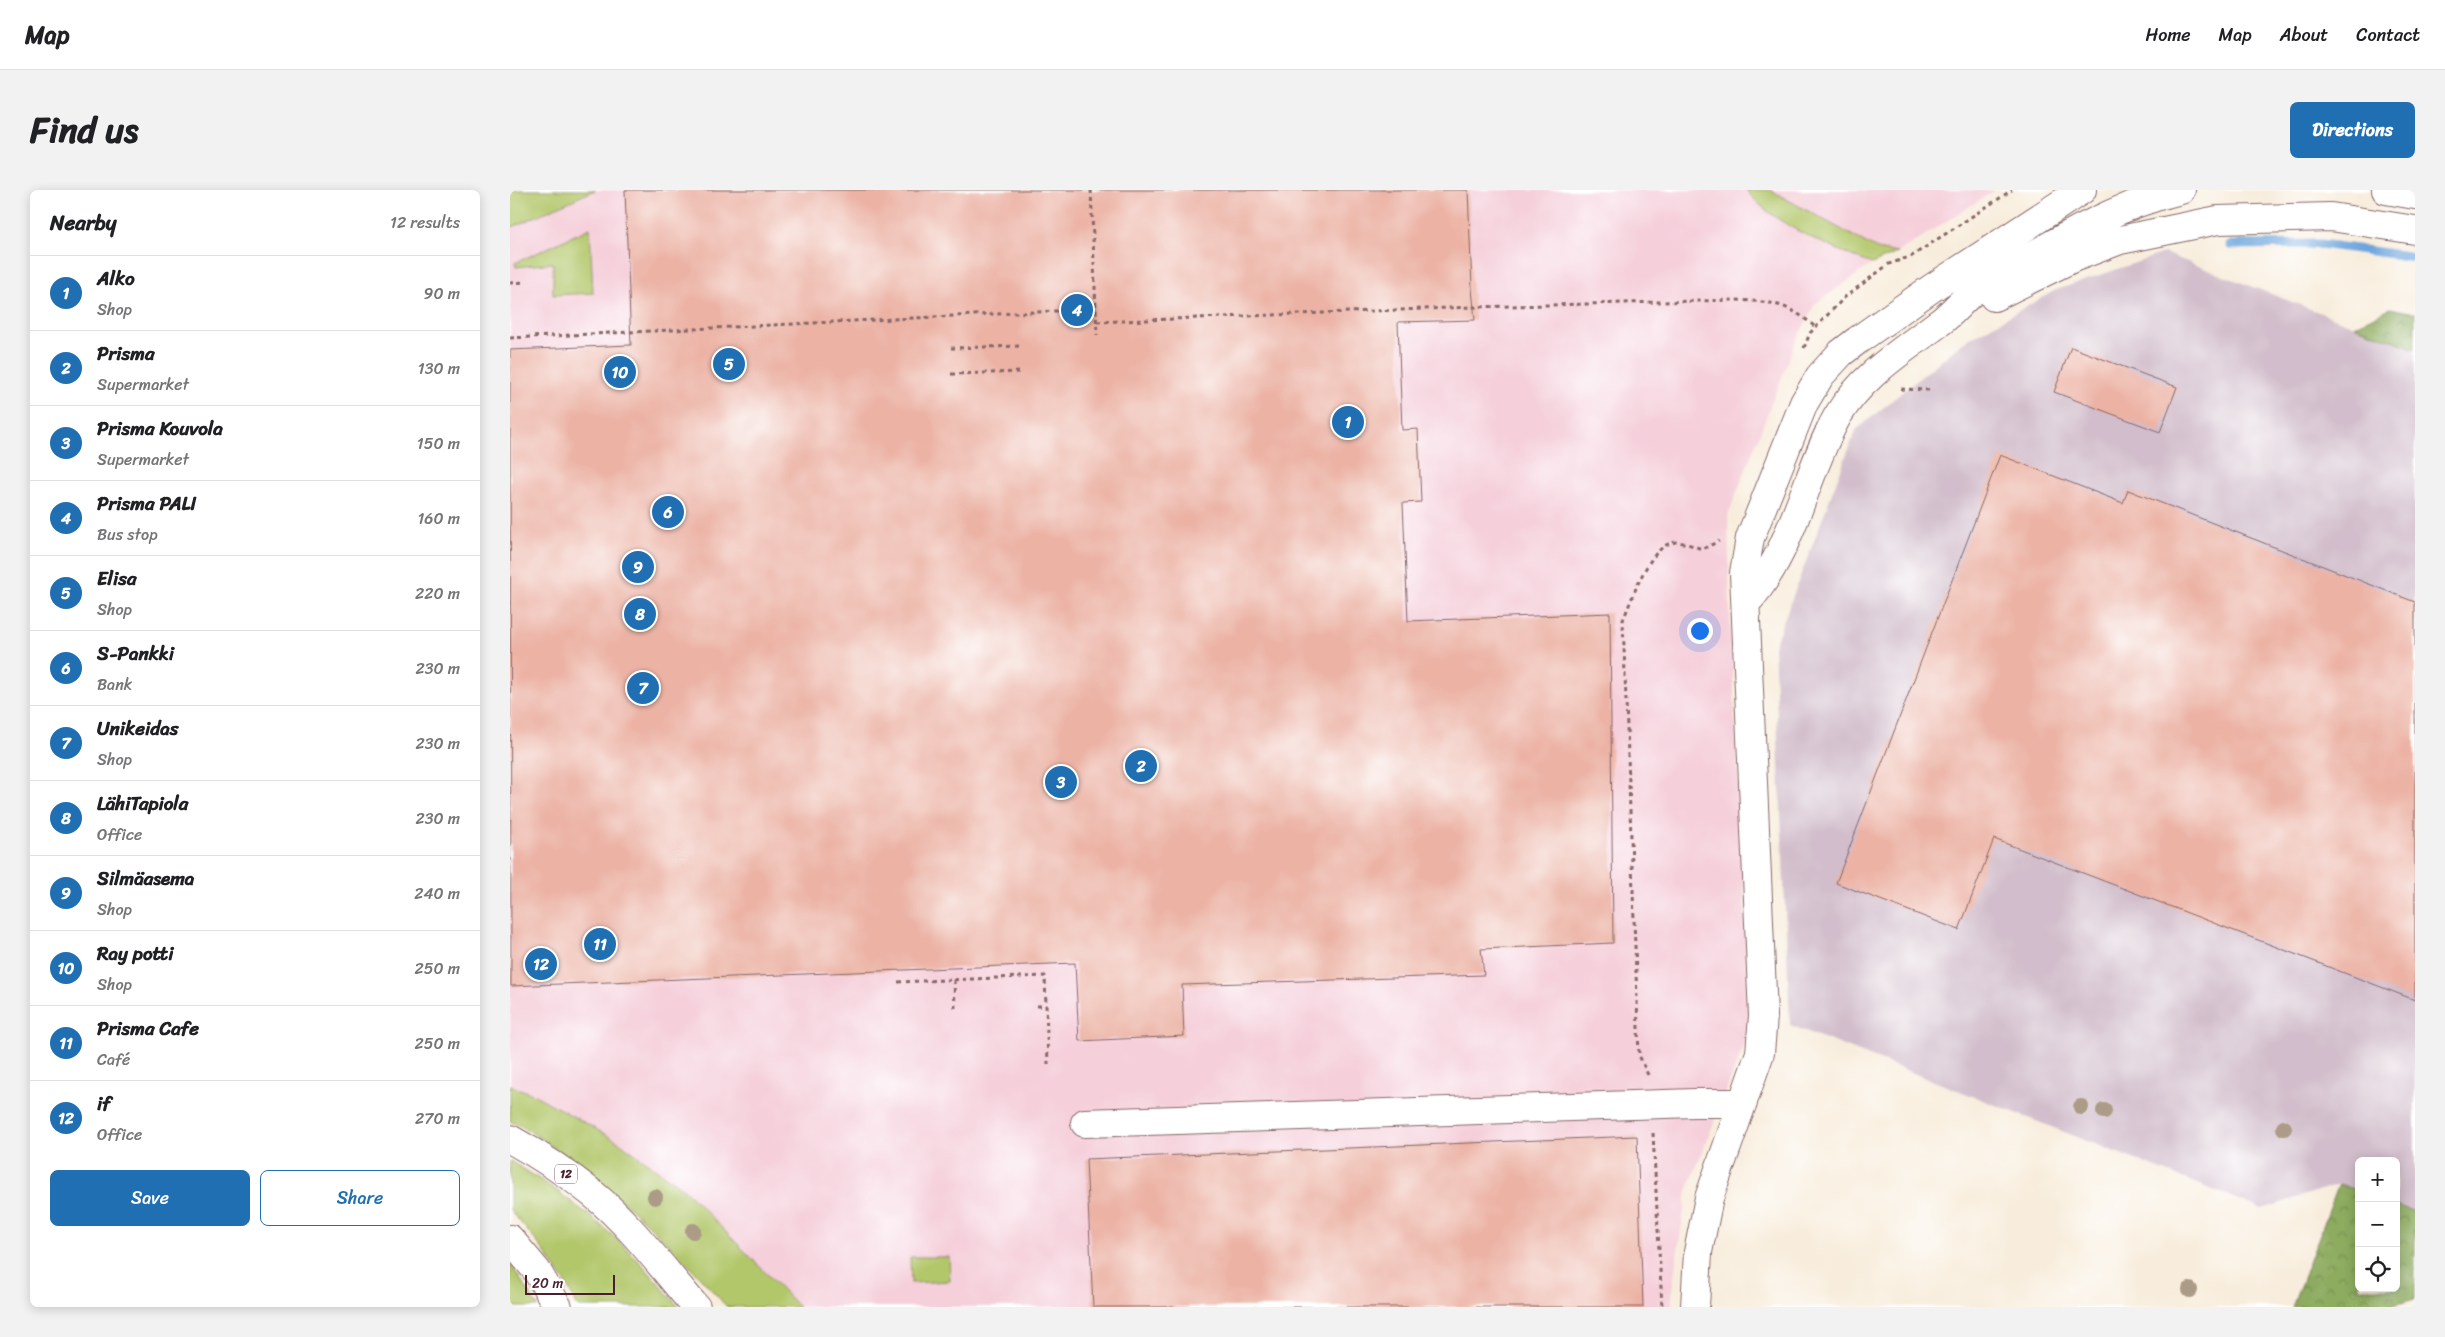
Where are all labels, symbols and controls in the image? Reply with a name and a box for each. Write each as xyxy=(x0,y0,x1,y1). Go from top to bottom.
text: Map xyxy=(25,14,69,56)
text: Home xyxy=(2146,19,2191,51)
text: Map xyxy=(2219,19,2252,51)
text: About xyxy=(2280,19,2328,51)
text: Contact xyxy=(2356,19,2420,51)
text: Find us xyxy=(30,99,138,161)
button: Directions xyxy=(2290,102,2415,158)
text: Nearby xyxy=(50,204,116,242)
text: 12 results xyxy=(390,208,460,237)
text: Alko xyxy=(97,262,135,295)
text: 1 xyxy=(63,279,69,308)
text: 90 m xyxy=(424,279,460,308)
pin: 4 xyxy=(1061,291,1093,329)
text: Shop xyxy=(97,295,132,324)
text: Prisma xyxy=(97,337,154,370)
pin: 5 xyxy=(713,345,745,383)
pin: 10 xyxy=(604,353,636,391)
text: 2 xyxy=(61,354,71,383)
text: 130 m xyxy=(418,354,460,383)
text: Supermarket xyxy=(97,370,189,399)
pin: 1 xyxy=(1332,403,1364,441)
text: Prisma Kouvola xyxy=(97,412,223,445)
text: 3 xyxy=(62,429,70,458)
text: 150 m xyxy=(417,429,460,458)
text: Supermarket xyxy=(97,445,189,474)
text: Prisma PALI xyxy=(97,487,196,520)
pin: 6 xyxy=(652,493,684,531)
text: 4 xyxy=(61,504,71,533)
text: 160 m xyxy=(417,504,460,533)
text: Bus stop xyxy=(97,520,158,549)
pin: 9 xyxy=(622,548,654,586)
text: Elisa xyxy=(97,562,136,595)
text: 5 xyxy=(61,579,71,608)
text: 220 m xyxy=(415,579,460,608)
text: Shop xyxy=(97,595,132,624)
pin: 8 xyxy=(624,595,656,633)
your location xyxy=(1687,618,1713,644)
text: S-Pankki xyxy=(97,637,174,670)
text: 6 xyxy=(61,654,71,683)
text: 230 m xyxy=(415,654,460,683)
pin: 7 xyxy=(627,669,659,707)
text: Bank xyxy=(97,670,132,699)
text: Unikeidas xyxy=(97,712,178,745)
text: 7 xyxy=(61,729,71,758)
text: 230 m xyxy=(415,729,460,758)
text: Shop xyxy=(97,745,132,774)
pin: 2 xyxy=(1125,747,1157,785)
pin: 3 xyxy=(1045,763,1077,801)
text: LähiTapiola xyxy=(97,787,188,820)
text: 8 xyxy=(61,804,71,833)
text: 230 m xyxy=(415,804,460,833)
text: Office xyxy=(97,820,142,849)
text: Silmäasema xyxy=(97,862,194,895)
text: 9 xyxy=(61,879,71,908)
text: 240 m xyxy=(414,879,460,908)
text: Shop xyxy=(97,895,132,924)
pin: 11 xyxy=(584,925,616,963)
text: Ray potti xyxy=(97,937,174,970)
pin: 12 xyxy=(525,945,557,983)
text: 10 xyxy=(58,954,74,983)
text: 250 m xyxy=(414,954,460,983)
text: Shop xyxy=(97,970,132,999)
text: Prisma Cafe xyxy=(97,1012,199,1045)
text: 11 xyxy=(59,1029,73,1058)
text: 250 m xyxy=(414,1029,460,1058)
text: Café xyxy=(97,1045,130,1074)
text: if xyxy=(97,1087,111,1120)
text: 12 xyxy=(58,1104,74,1133)
text: 270 m xyxy=(415,1104,460,1133)
text: Office xyxy=(97,1120,142,1149)
map controls xyxy=(2355,1157,2400,1292)
button: + xyxy=(2355,1157,2400,1202)
road number: 12 xyxy=(555,1164,577,1184)
button: Save xyxy=(50,1170,250,1226)
button: Share xyxy=(260,1170,460,1226)
button: − xyxy=(2355,1202,2400,1247)
button: locate xyxy=(2355,1247,2400,1292)
text: 20 m xyxy=(532,1271,563,1296)
scale bar xyxy=(525,1272,615,1295)

